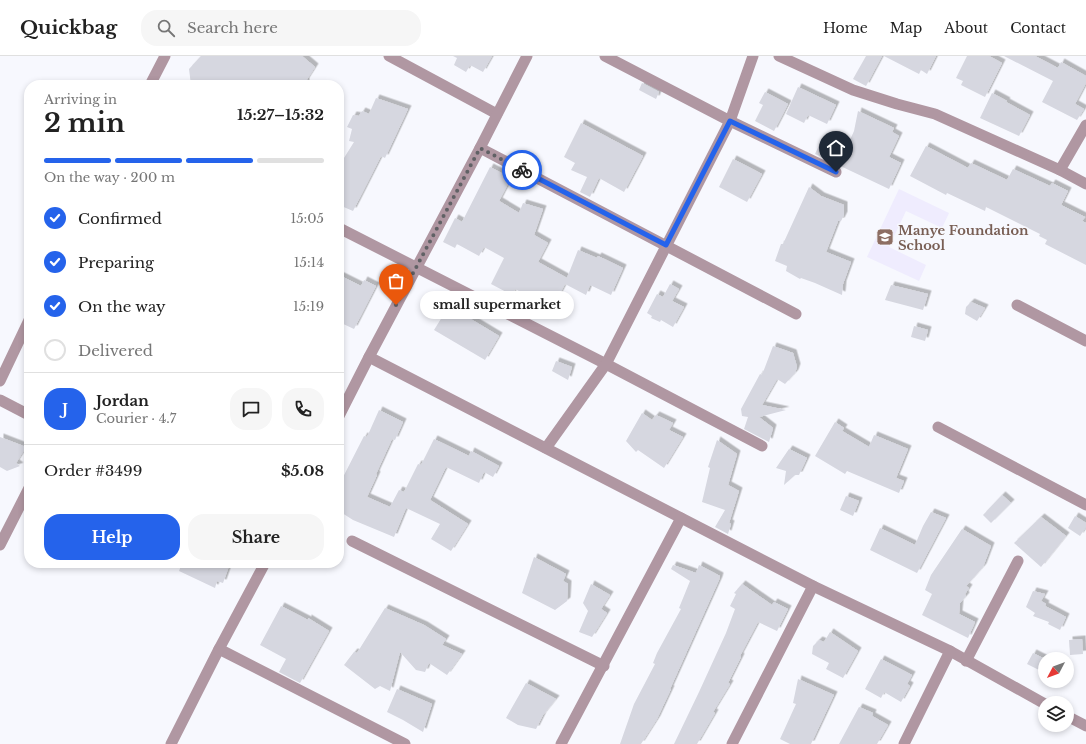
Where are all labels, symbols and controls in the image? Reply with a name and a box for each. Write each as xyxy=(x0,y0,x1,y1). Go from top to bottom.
search box xyxy=(141,10,421,46)
text: Quickbag xyxy=(20,16,117,39)
icon: search xyxy=(155,17,177,39)
text: Search here xyxy=(187,18,278,37)
text: Home xyxy=(823,19,868,37)
text: Map xyxy=(890,19,922,37)
text: About xyxy=(944,19,988,37)
text: Contact xyxy=(1010,19,1066,37)
text: Arriving in xyxy=(44,91,117,108)
text: 15:27–15:32 xyxy=(237,105,324,124)
text: 2 min xyxy=(44,107,125,139)
pin xyxy=(819,131,853,172)
icon: home xyxy=(825,137,847,159)
courier xyxy=(502,150,542,190)
icon: bike xyxy=(511,159,533,181)
text: On the way · 200 m xyxy=(44,169,175,186)
icon: check xyxy=(44,207,66,229)
text: Confirmed xyxy=(78,209,162,228)
text: 15:05 xyxy=(290,210,324,227)
place label: Manye Foundation School xyxy=(898,222,1029,254)
school or university icon: Manye Foundation School xyxy=(875,227,895,247)
icon: check xyxy=(44,251,66,273)
text: Preparing xyxy=(78,253,154,272)
text: 15:14 xyxy=(294,254,324,271)
pin xyxy=(379,264,413,305)
icon: bag xyxy=(385,270,407,292)
callout: small supermarket xyxy=(420,291,574,319)
icon: check xyxy=(44,295,66,317)
text: small supermarket xyxy=(433,296,561,313)
text: On the way xyxy=(78,297,166,316)
text: 15:19 xyxy=(293,298,324,315)
text: Delivered xyxy=(78,341,153,360)
button: chat xyxy=(230,388,272,430)
button: phone xyxy=(282,388,324,430)
text: Jordan xyxy=(96,391,149,410)
text: J xyxy=(62,399,68,418)
text: Courier · 4.7 xyxy=(96,410,176,427)
text: Order #3499 xyxy=(44,461,142,480)
text: $5.08 xyxy=(281,461,324,480)
button: Help xyxy=(44,514,180,560)
button: Share xyxy=(188,514,324,560)
north arrow xyxy=(1038,652,1074,688)
map controls xyxy=(1038,652,1074,732)
button: layers xyxy=(1038,696,1074,732)

